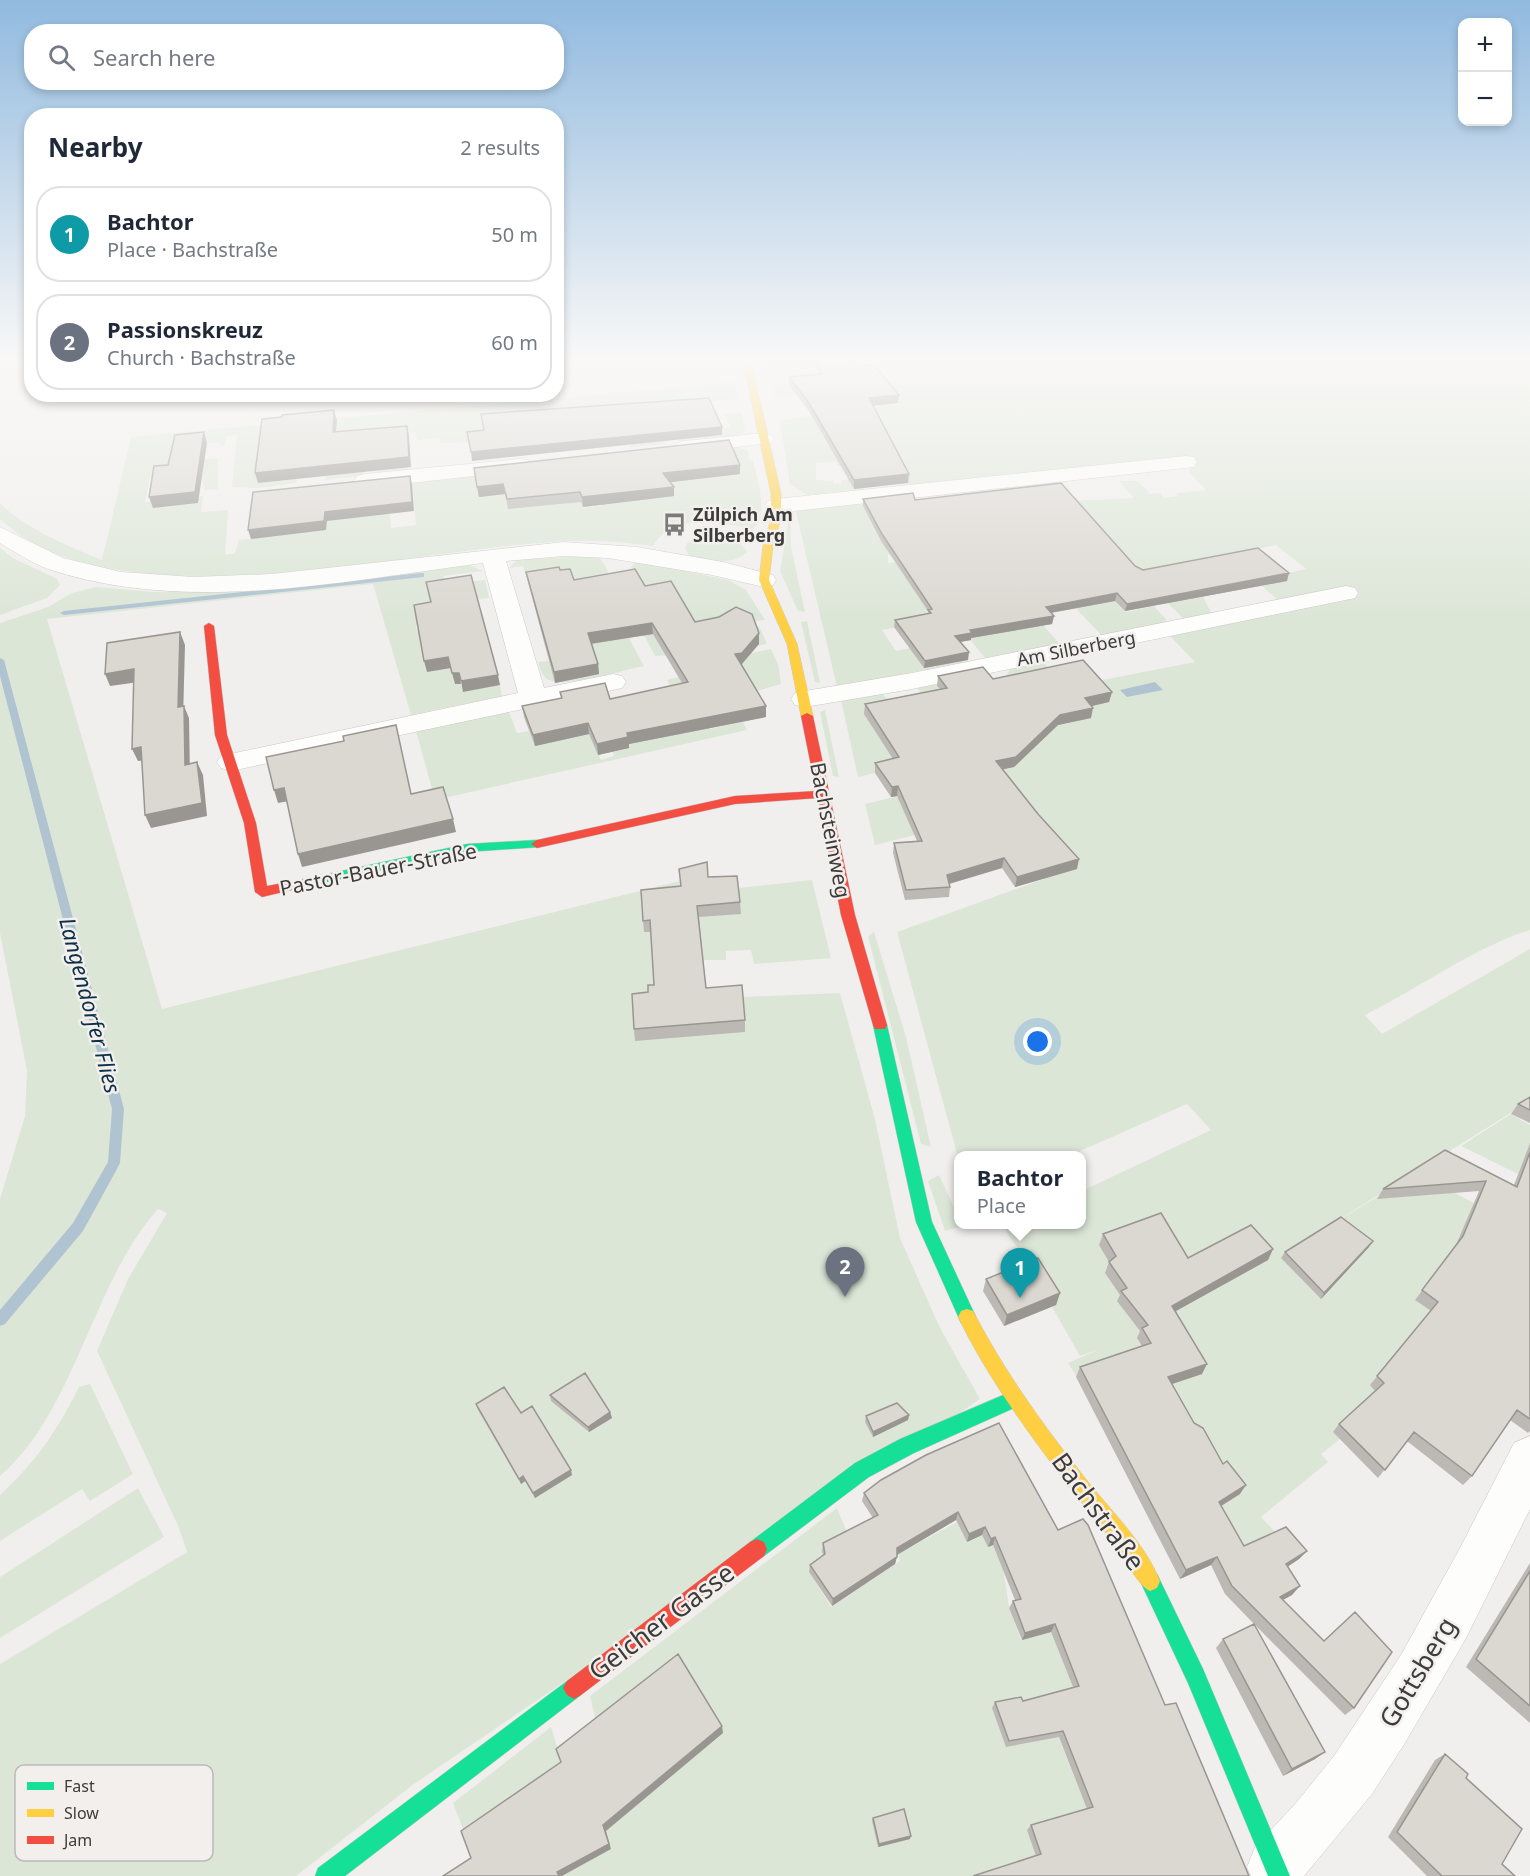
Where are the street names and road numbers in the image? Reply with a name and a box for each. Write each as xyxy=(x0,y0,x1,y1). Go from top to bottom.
street label: Am Silberberg xyxy=(1015,625,1137,671)
street label: Bachsteinweg xyxy=(804,760,858,900)
street label: Pastor-Bauer-Straße xyxy=(277,836,479,902)
street label: Bachstraße xyxy=(1044,1445,1154,1577)
street label: Geicher Gasse xyxy=(581,1554,741,1688)
street label: Gottsberg xyxy=(1370,1610,1464,1734)

